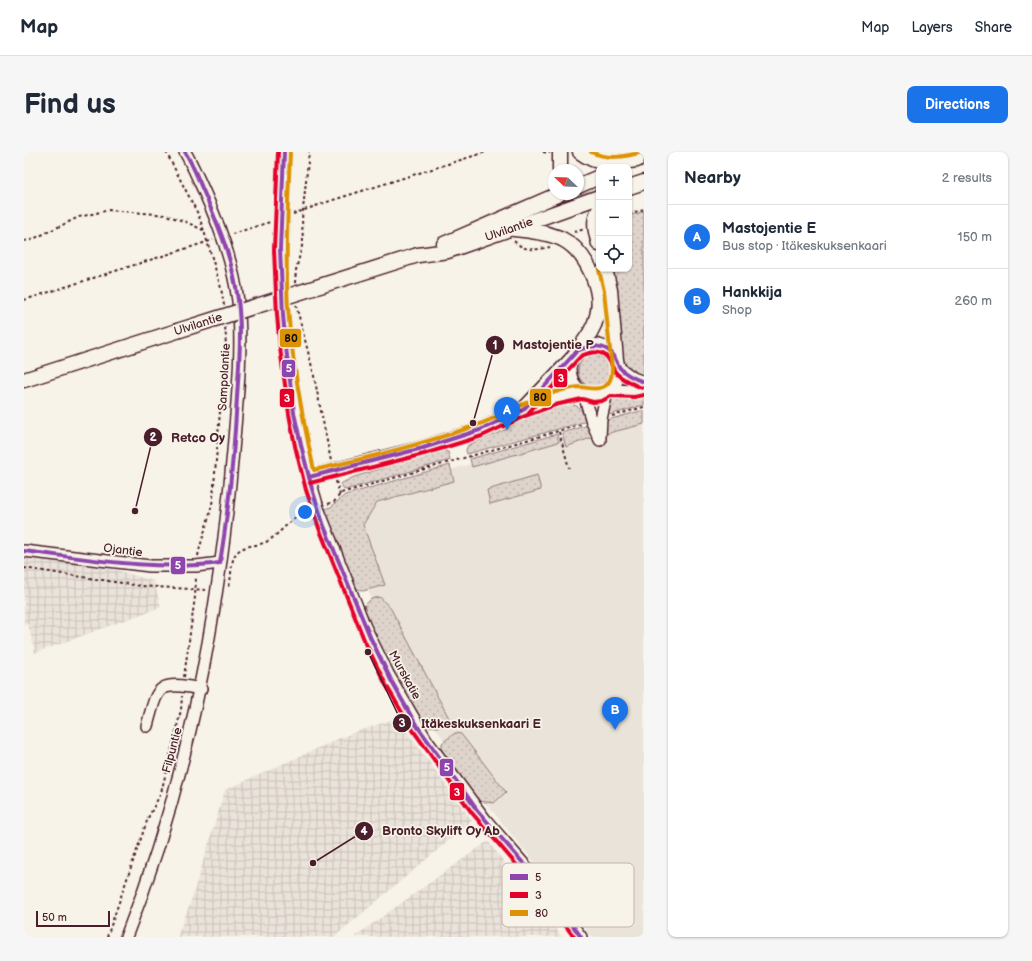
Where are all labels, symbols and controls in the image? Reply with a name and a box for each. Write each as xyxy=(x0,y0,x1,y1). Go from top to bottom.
text: Map xyxy=(20,16,58,39)
text: Map xyxy=(861,19,889,36)
text: Layers xyxy=(911,19,953,36)
text: Share xyxy=(975,19,1012,36)
button: Directions xyxy=(907,86,1008,123)
text: Find us xyxy=(24,88,116,121)
north arrow xyxy=(548,164,584,200)
map controls xyxy=(596,164,632,272)
button: + xyxy=(596,164,632,200)
text: Nearby xyxy=(684,168,741,188)
text: 2 results xyxy=(942,170,992,186)
button: − xyxy=(596,200,632,236)
street label: Ulvilantie xyxy=(483,214,535,245)
text: Mastojentie E xyxy=(722,219,816,238)
text: A xyxy=(693,229,701,245)
text: 150 m xyxy=(958,229,992,245)
button: locate xyxy=(596,236,632,272)
text: Bus stop · Itäkeskuksenkaari xyxy=(722,238,887,254)
text: Hankkija xyxy=(722,283,782,302)
text: B xyxy=(692,293,702,309)
text: 260 m xyxy=(954,293,992,309)
text: Shop xyxy=(722,302,752,318)
street label: Ulvilantie xyxy=(172,310,224,339)
line badge: 80 xyxy=(279,328,302,348)
text: 80 xyxy=(284,332,298,345)
callout: Mastojentie P xyxy=(485,332,602,357)
text: Mastojentie P xyxy=(512,337,595,353)
text: 1 xyxy=(492,338,498,353)
street label: Sampolantie xyxy=(215,343,234,411)
line badge: 5 xyxy=(281,359,296,378)
text: 5 xyxy=(286,362,293,375)
line badge: 3 xyxy=(553,368,568,388)
text: 3 xyxy=(558,372,565,385)
line badge: 3 xyxy=(279,388,295,408)
line badge: 80 xyxy=(529,388,552,407)
text: 80 xyxy=(533,391,547,404)
text: 3 xyxy=(284,392,291,405)
pin: A xyxy=(494,397,520,430)
callout: Retco Oy xyxy=(143,425,233,450)
text: 2 xyxy=(149,430,157,445)
text: Retco Oy xyxy=(171,430,225,446)
your location xyxy=(295,502,315,522)
street label: Ojantie xyxy=(103,541,143,560)
line badge: 5 xyxy=(170,556,186,575)
text: 5 xyxy=(175,559,182,572)
street label: Murskatie xyxy=(385,648,424,702)
pin: B xyxy=(602,697,628,730)
callout: Itäkeskuksenkaari E xyxy=(392,711,549,736)
text: 3 xyxy=(398,716,406,731)
text: Itäkeskuksenkaari E xyxy=(421,716,542,732)
street label: Filpuntie xyxy=(159,726,186,775)
line badge: 5 xyxy=(439,758,454,777)
text: 5 xyxy=(444,761,451,774)
line badge: 3 xyxy=(449,782,465,801)
text: 3 xyxy=(454,786,461,799)
callout: Bronto Skylift Oy Ab xyxy=(354,818,508,843)
text: Bronto Skylift Oy Ab xyxy=(382,823,500,839)
text: 4 xyxy=(360,824,368,839)
legend xyxy=(502,863,634,927)
text: 5 xyxy=(535,871,541,884)
text: 3 xyxy=(535,889,542,902)
text: 80 xyxy=(535,907,548,920)
scale bar xyxy=(36,909,110,928)
text: 50 m xyxy=(42,911,67,924)

